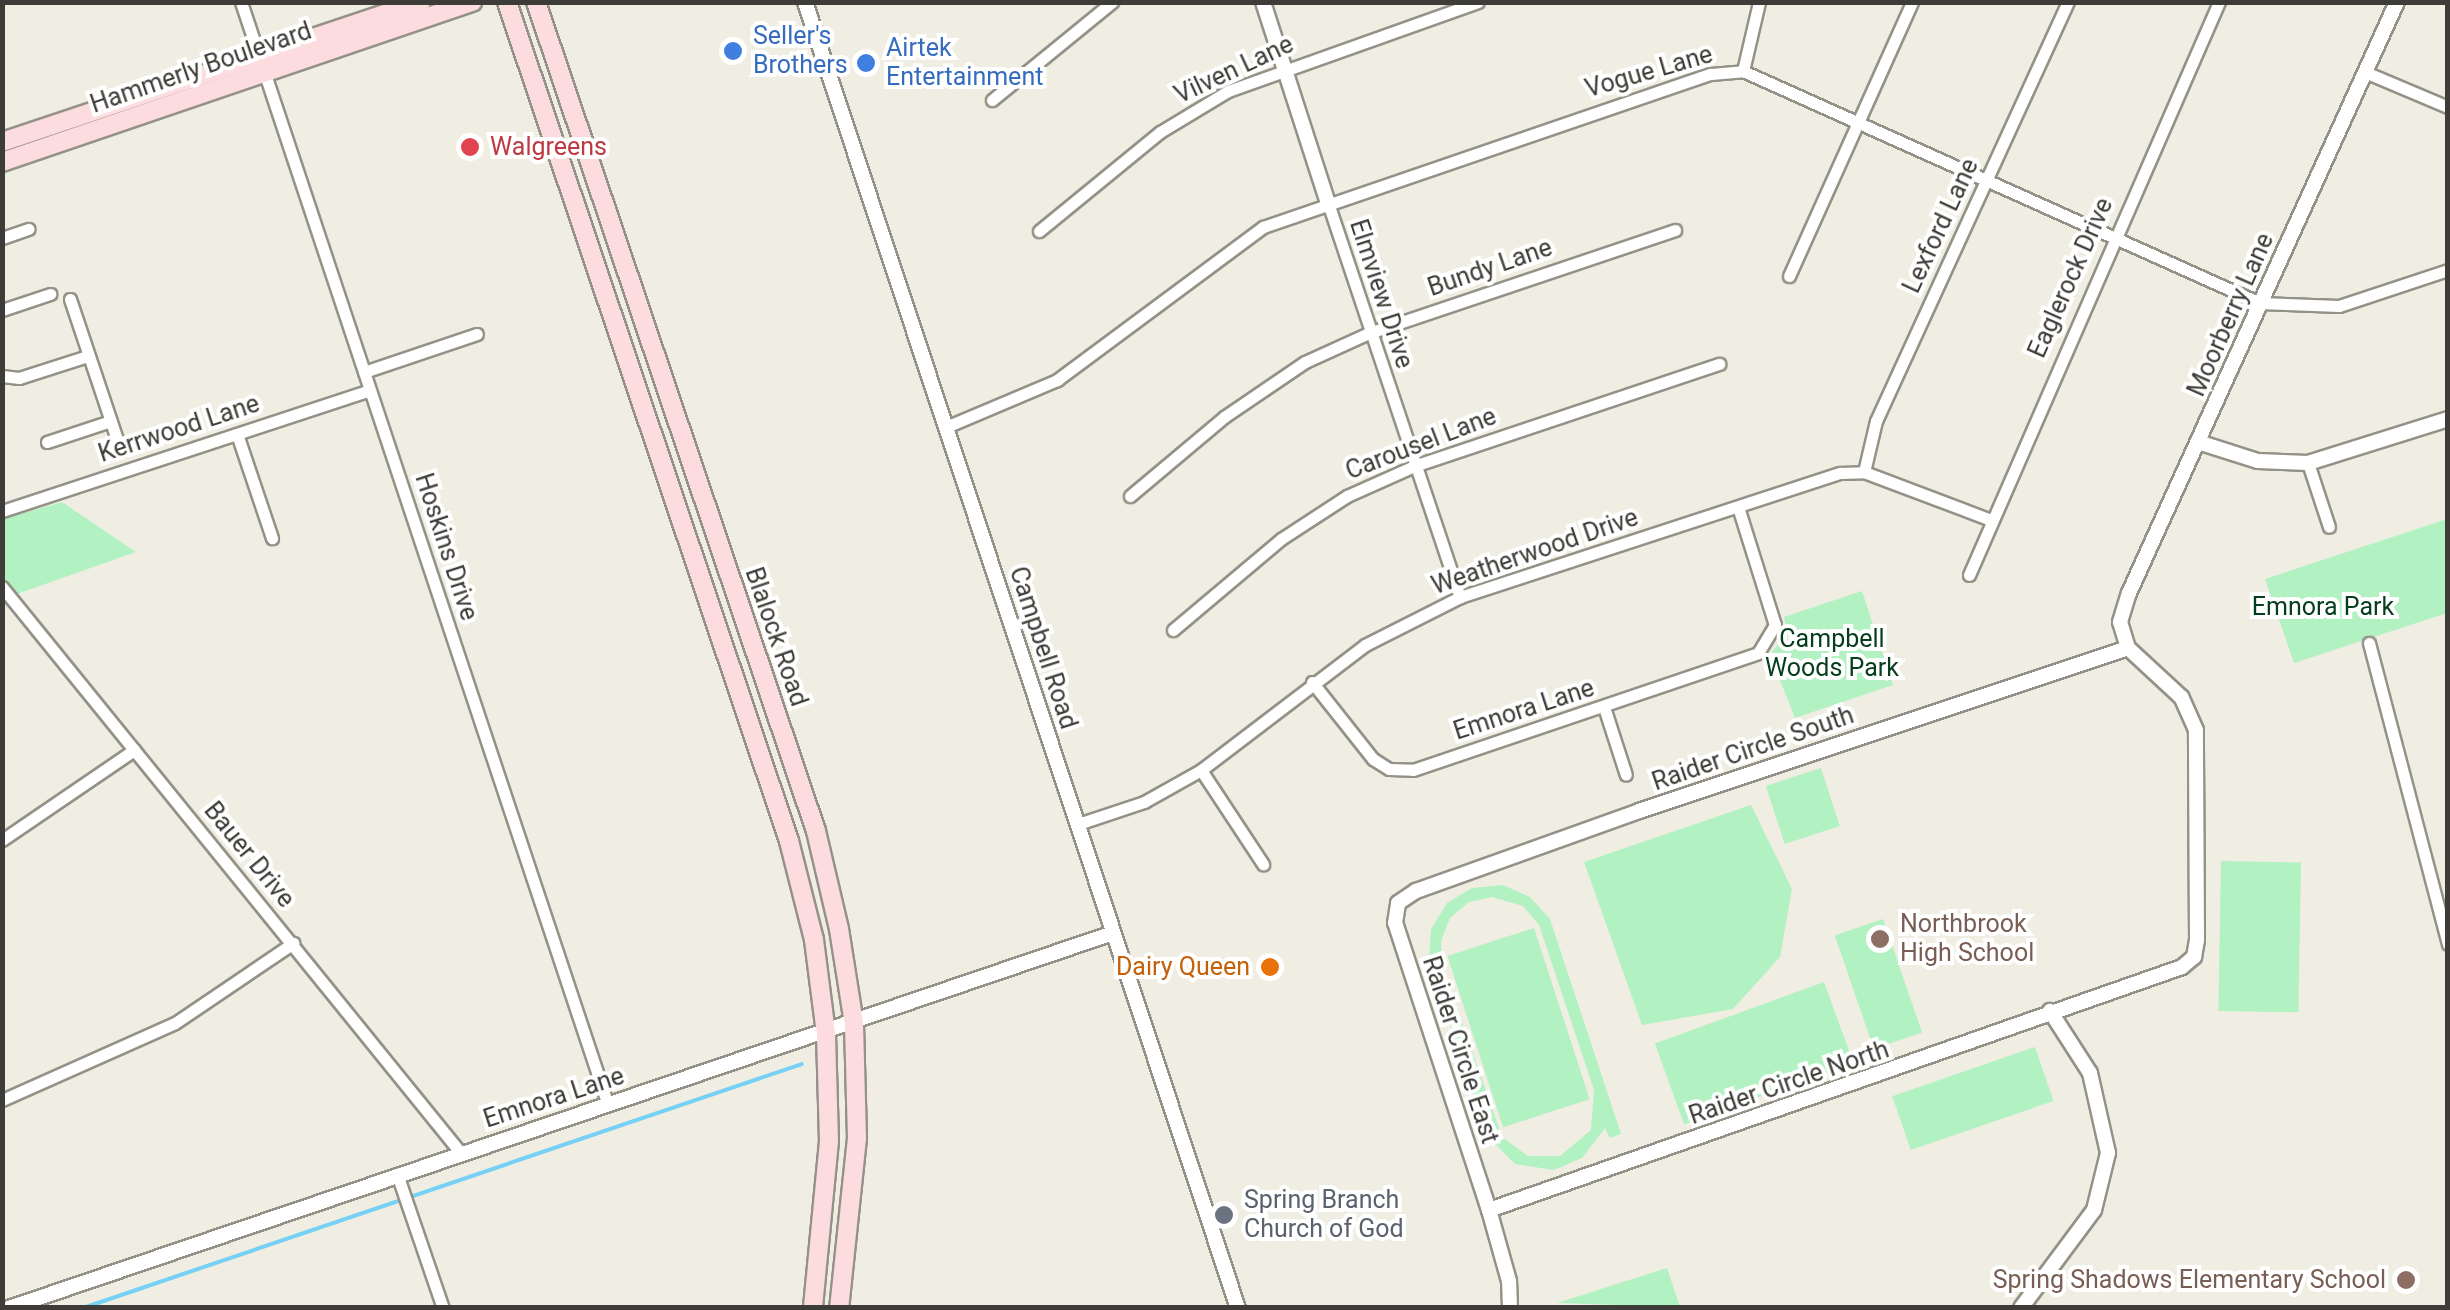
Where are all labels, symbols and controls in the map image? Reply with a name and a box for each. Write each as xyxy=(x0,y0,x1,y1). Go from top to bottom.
street label: Hammerly Boulevard xyxy=(87,16,315,120)
place label: Seller's Brothers xyxy=(753,22,848,81)
street label: Vilven Lane xyxy=(1170,29,1298,111)
place label: Airtek Entertainment xyxy=(886,34,1043,93)
marker: Seller's Brothers xyxy=(722,40,744,62)
street label: Vogue Lane xyxy=(1582,40,1716,104)
marker: Airtek Entertainment xyxy=(855,52,877,74)
place label: Walgreens xyxy=(490,132,607,162)
marker: Walgreens xyxy=(459,136,481,158)
street label: Lexford Lane xyxy=(1897,154,1985,298)
street label: Eaglerock Drive xyxy=(2022,193,2120,363)
street label: Elmview Drive xyxy=(1343,216,1419,372)
street label: Moorberry Lane xyxy=(2182,229,2280,401)
street label: Bundy Lane xyxy=(1424,233,1556,303)
street label: Kerrwood Lane xyxy=(95,389,263,469)
street label: Carousel Lane xyxy=(1342,402,1500,486)
street label: Hoskins Drive xyxy=(408,470,484,624)
street label: Weatherwood Drive xyxy=(1428,503,1642,601)
street label: Campbell Road xyxy=(1003,563,1083,733)
street label: Blalock Road xyxy=(738,564,814,710)
park label: Emnora Park xyxy=(2252,592,2394,622)
park label: Campbell Woods Park xyxy=(1765,625,1899,684)
street label: Emnora Lane xyxy=(1450,673,1598,747)
street label: Raider Circle South xyxy=(1648,700,1858,798)
street label: Bauer Drive xyxy=(197,796,301,914)
place label: Northbrook High School xyxy=(1900,910,2034,969)
marker: Northbrook High School xyxy=(1869,928,1891,950)
place label: Dairy Queen xyxy=(1116,952,1250,982)
street label: Raider Circle East xyxy=(1416,953,1504,1147)
marker: Dairy Queen xyxy=(1259,956,1281,978)
street label: Raider Circle North xyxy=(1685,1035,1893,1131)
street label: Emnora Lane xyxy=(480,1061,628,1135)
place label: Spring Branch Church of God xyxy=(1244,1186,1404,1245)
marker: Spring Branch Church of God xyxy=(1213,1204,1235,1226)
place label: Spring Shadows Elementary School xyxy=(1993,1265,2386,1295)
marker: Spring Shadows Elementary School xyxy=(2395,1269,2417,1291)

